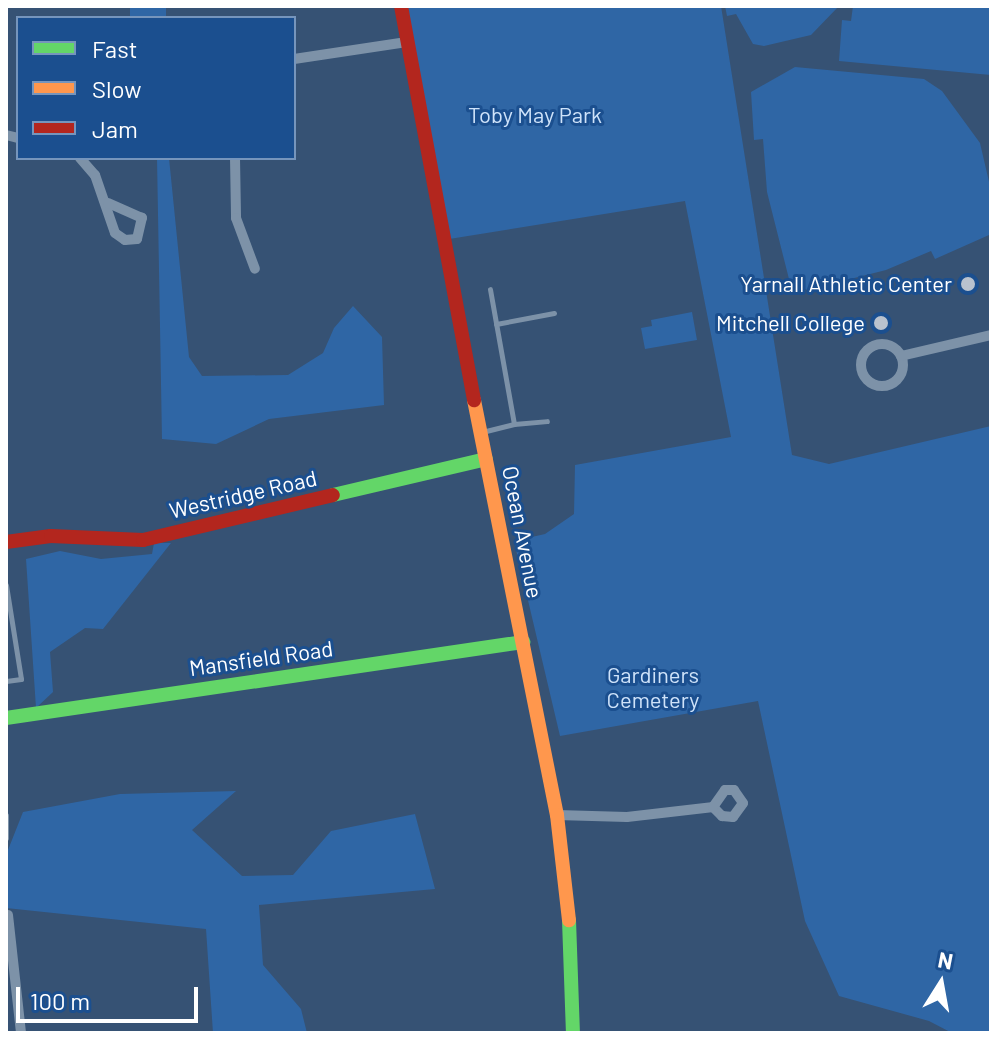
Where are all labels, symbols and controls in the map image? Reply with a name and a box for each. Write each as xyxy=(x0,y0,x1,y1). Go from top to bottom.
legend xyxy=(16,16,296,160)
text: Fast xyxy=(92,34,137,63)
text: Slow xyxy=(92,74,141,103)
park label: Toby May Park xyxy=(468,102,602,128)
text: Jam xyxy=(92,114,138,143)
place label: Yarnall Athletic Center xyxy=(740,271,952,297)
marker: Yarnall Athletic Center xyxy=(959,275,977,293)
place label: Mitchell College xyxy=(716,310,865,336)
marker: Mitchell College xyxy=(872,314,890,332)
street label: Westridge Road xyxy=(167,464,319,524)
street label: Ocean Avenue xyxy=(497,464,549,600)
street label: Mansfield Road xyxy=(188,635,334,681)
park label: Gardiners Cemetery xyxy=(607,661,699,712)
north arrow xyxy=(901,943,981,1023)
text: N xyxy=(936,945,955,974)
scale bar xyxy=(20,971,202,1021)
text: 100 m xyxy=(30,986,90,1015)

